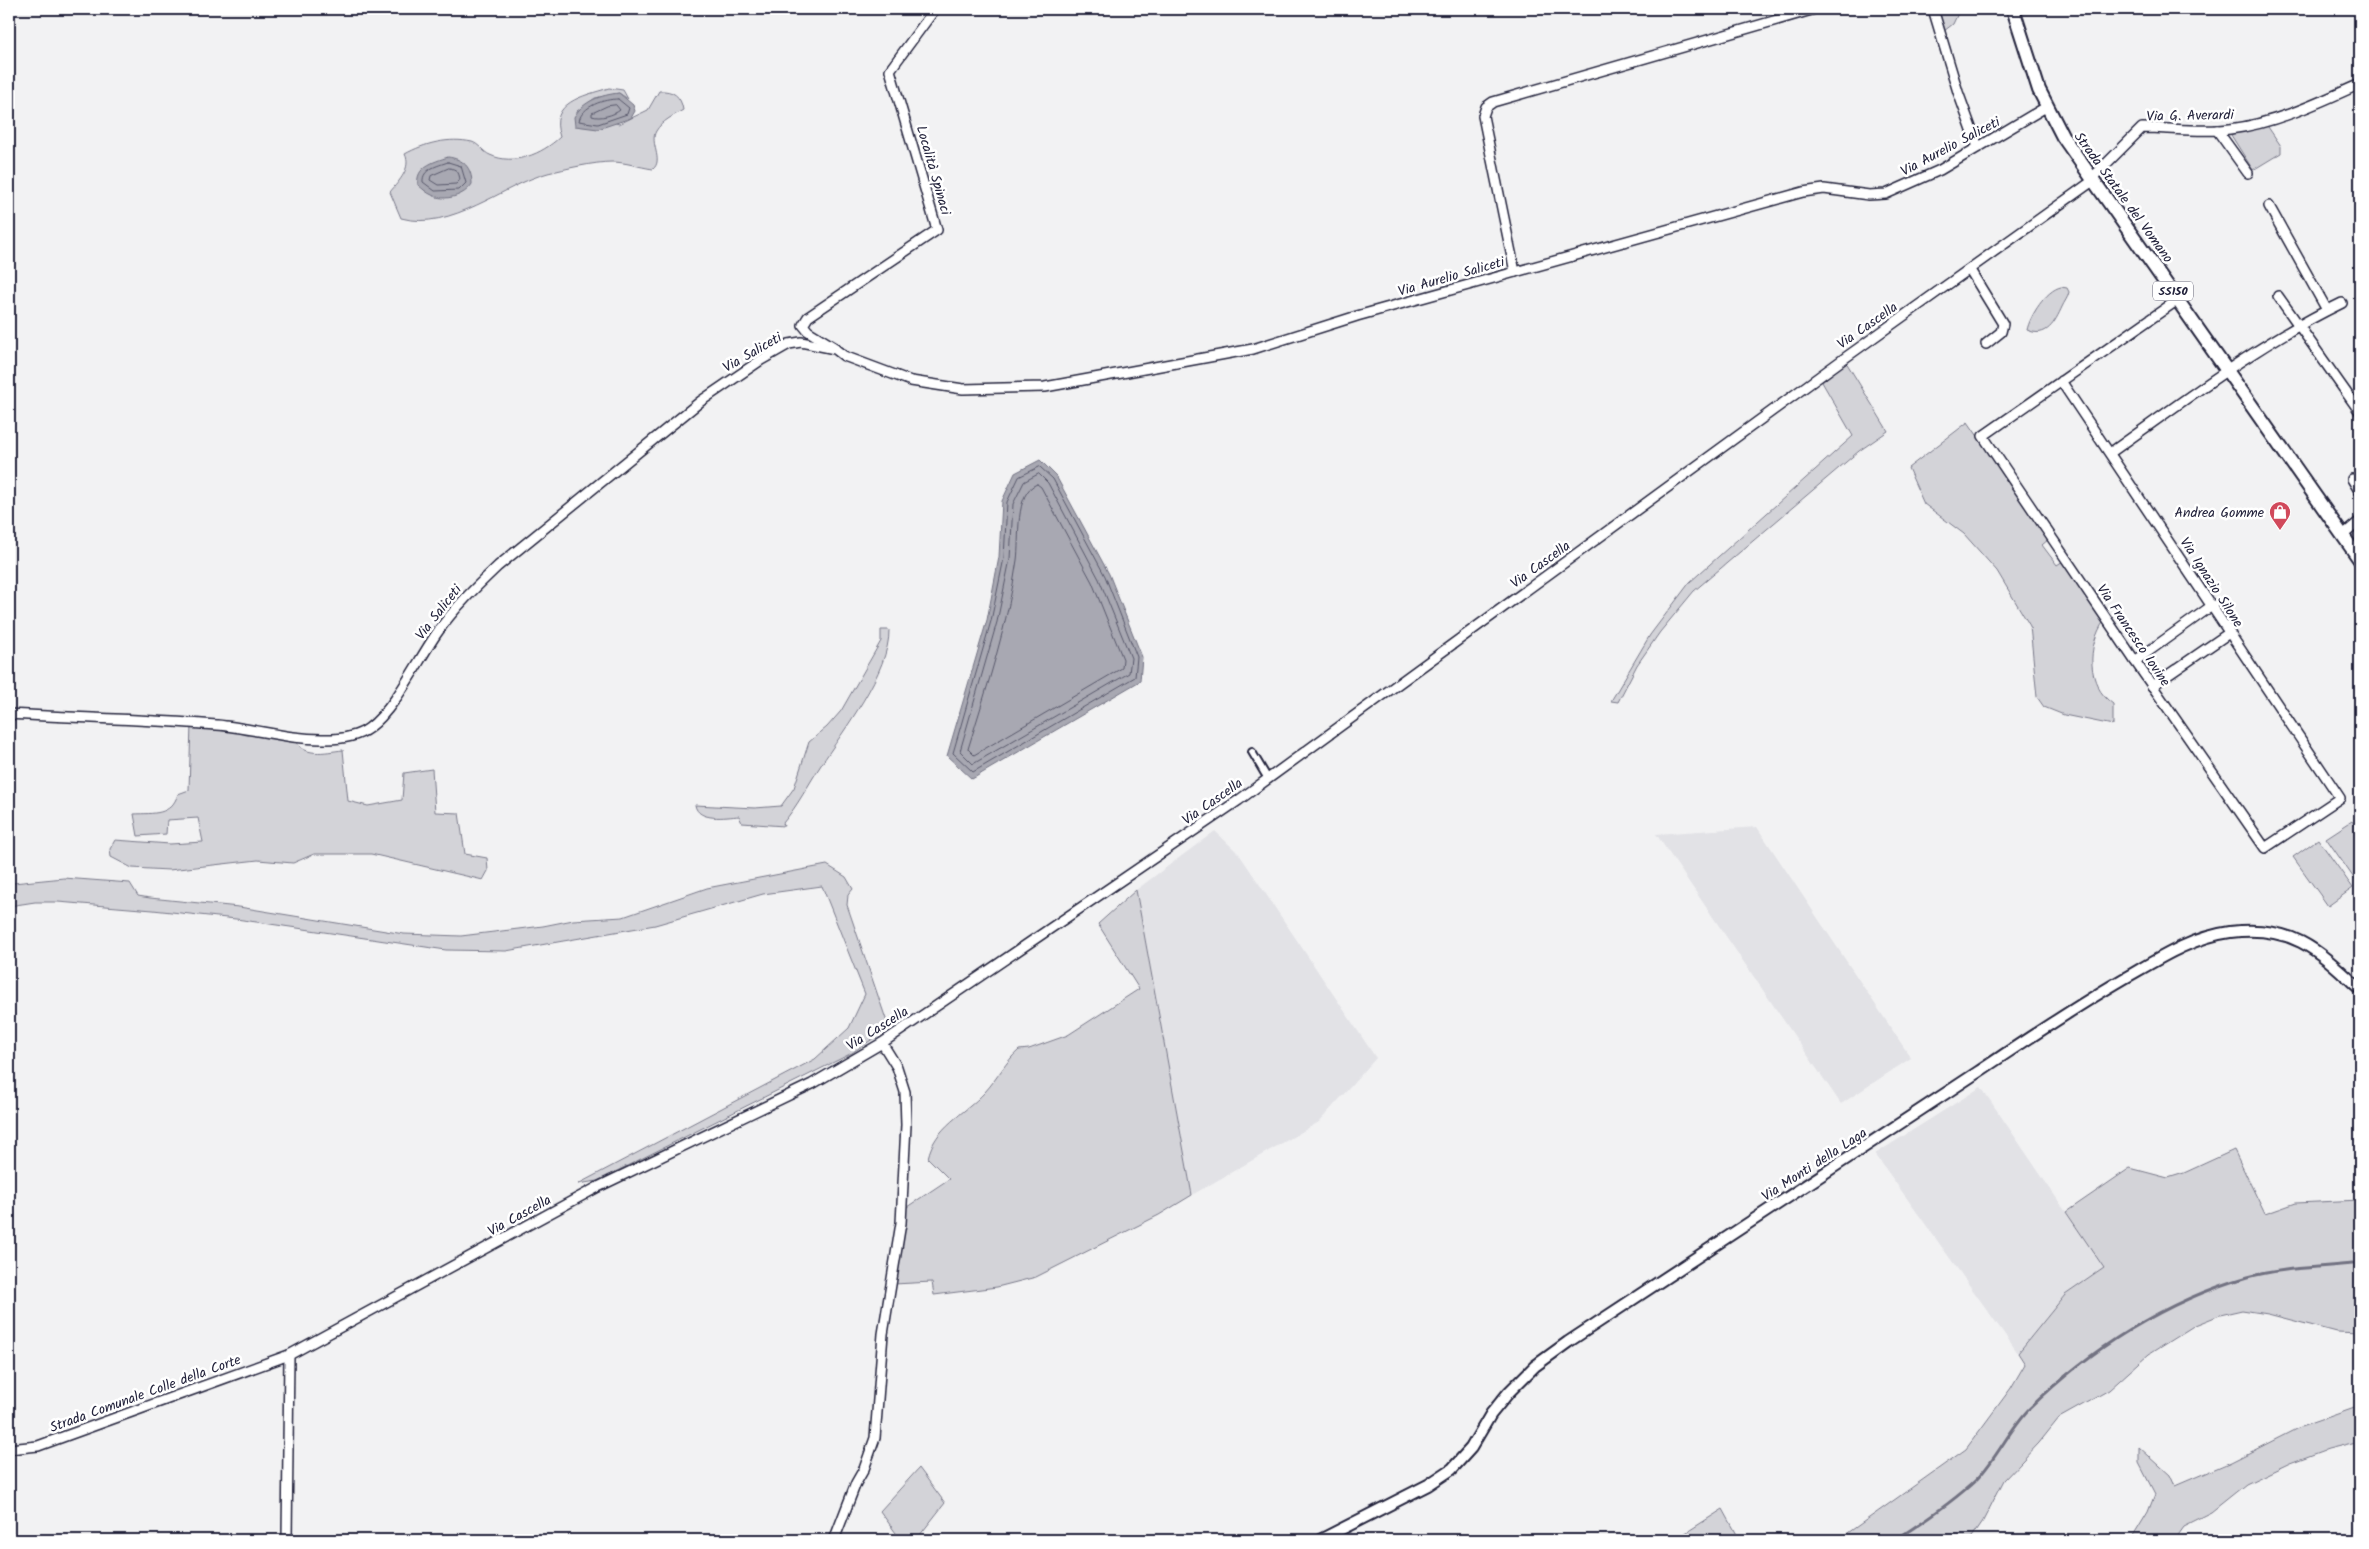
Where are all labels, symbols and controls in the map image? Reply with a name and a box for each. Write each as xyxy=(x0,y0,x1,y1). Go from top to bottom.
street label: Via G. Averardi xyxy=(2146,104,2235,128)
street label: Via Aurelio Saliceti xyxy=(1897,111,2005,182)
street label: Località Spinaci xyxy=(910,123,957,218)
street label: Strada Statale del Vomano xyxy=(2068,127,2178,268)
street label: Via Aurelio Saliceti xyxy=(1395,251,1508,303)
road number: SS150 xyxy=(2153,282,2193,300)
street label: Via Cascella xyxy=(1833,297,1902,355)
street label: Via Saliceti xyxy=(719,327,787,379)
shop icon: Andrea Gomme xyxy=(2268,500,2292,531)
place label: Andrea Gomme xyxy=(2174,502,2265,524)
street label: Via Ignazio Silone xyxy=(2174,533,2249,633)
street label: Via Cascella xyxy=(1506,535,1575,594)
street label: Via Saliceti xyxy=(410,580,468,645)
street label: Via Francesco Iovine xyxy=(2091,580,2176,692)
street label: Via Cascella xyxy=(1178,773,1247,831)
street label: Via Cascella xyxy=(842,1001,913,1057)
street label: Via Monti della Laga xyxy=(1757,1122,1872,1207)
street label: Via Cascella xyxy=(484,1189,555,1242)
street label: Strada Comunale Colle della Corte xyxy=(47,1349,245,1439)

